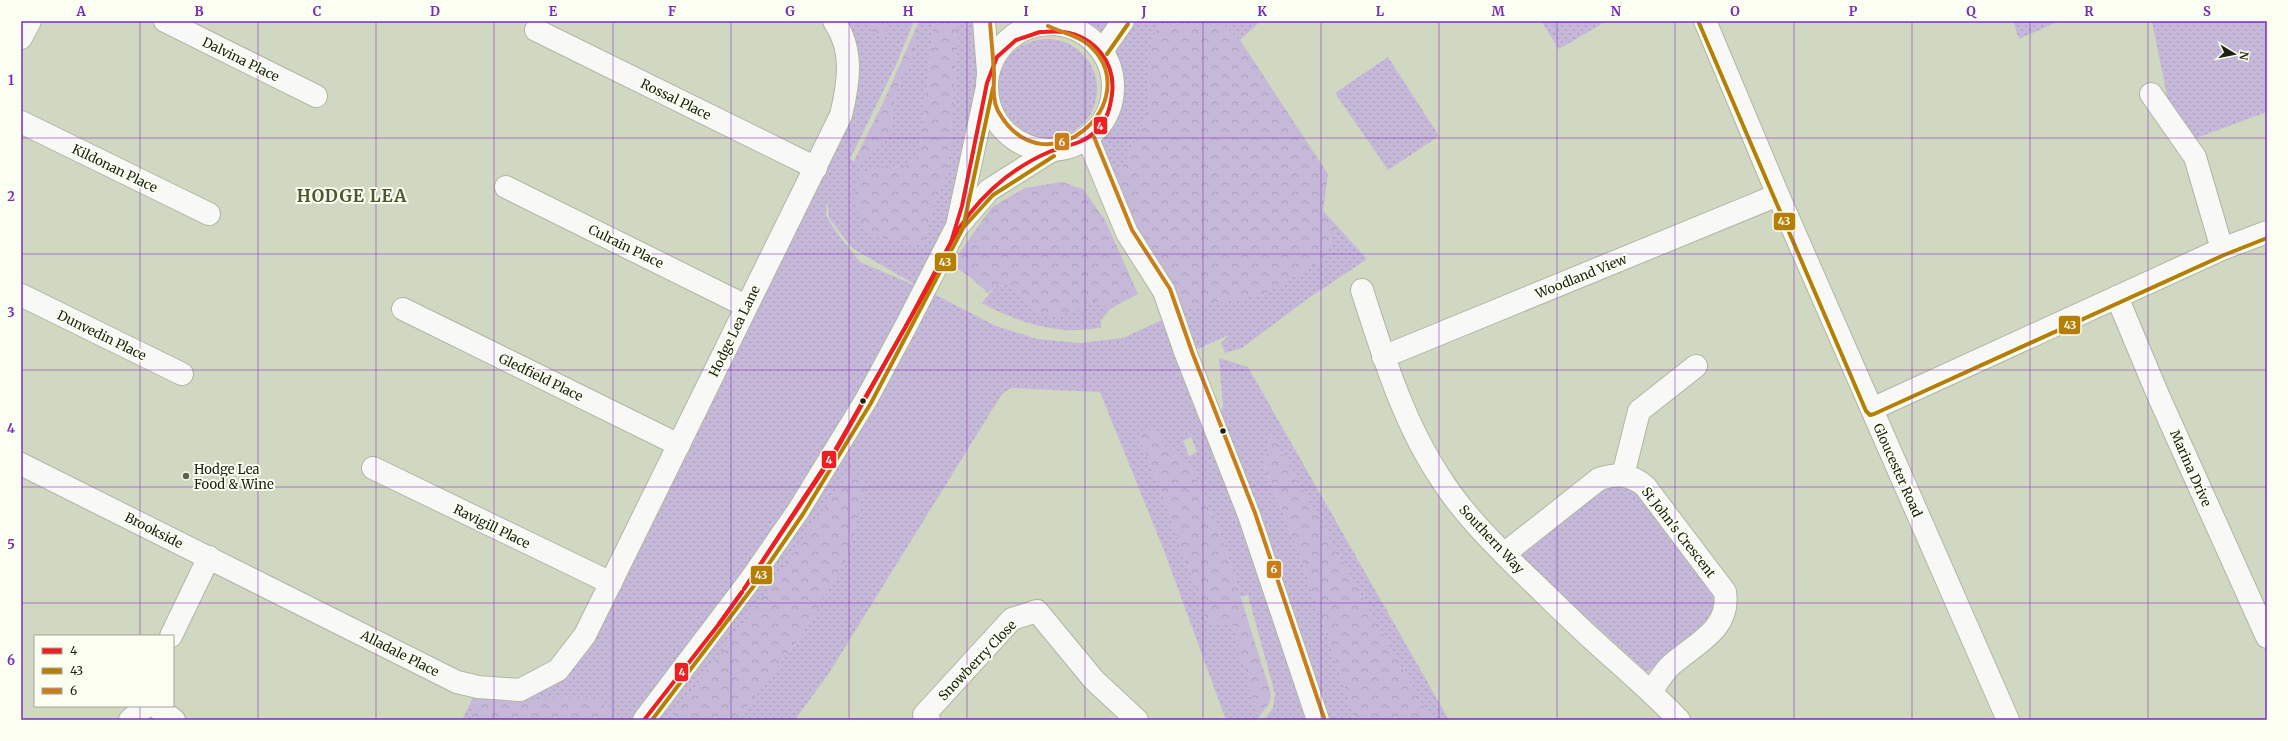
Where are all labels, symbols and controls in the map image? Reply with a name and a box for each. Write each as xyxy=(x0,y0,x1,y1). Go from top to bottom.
text: A xyxy=(75,3,86,20)
text: B xyxy=(194,3,204,20)
text: C xyxy=(313,3,322,20)
text: D xyxy=(430,3,440,20)
text: E xyxy=(549,3,558,20)
text: F xyxy=(668,3,676,20)
text: G xyxy=(785,3,795,20)
text: H xyxy=(903,3,914,20)
text: I xyxy=(1023,3,1029,20)
text: J xyxy=(1140,3,1147,20)
text: K xyxy=(1257,3,1267,20)
text: L xyxy=(1376,3,1385,20)
text: M xyxy=(1491,3,1505,20)
text: N xyxy=(1611,3,1622,20)
text: O xyxy=(1730,3,1740,20)
text: P xyxy=(1849,3,1858,20)
text: Q xyxy=(1966,3,1977,20)
text: R xyxy=(2084,3,2094,20)
text: S xyxy=(2203,3,2211,20)
street label: Dalvina Place xyxy=(200,34,282,85)
north arrow xyxy=(2214,34,2254,74)
text: N xyxy=(2236,50,2251,62)
text: 1 xyxy=(8,72,14,89)
street label: Rossal Place xyxy=(638,75,714,124)
line badge: 4 xyxy=(1093,116,1108,135)
text: 4 xyxy=(1097,119,1104,133)
line badge: 6 xyxy=(1054,132,1070,151)
text: 6 xyxy=(1059,135,1066,149)
street label: Kildonan Place xyxy=(69,140,160,197)
district label: HODGE LEA xyxy=(297,185,407,207)
text: 2 xyxy=(7,188,15,205)
line badge: 43 xyxy=(1773,212,1796,231)
text: 43 xyxy=(1778,214,1790,228)
street label: Culrain Place xyxy=(585,221,666,272)
street label: Woodland View xyxy=(1532,250,1630,303)
line badge: 43 xyxy=(934,252,957,272)
text: 43 xyxy=(939,255,951,269)
street label: Hodge Lea Lane xyxy=(705,283,764,380)
text: 3 xyxy=(7,304,15,321)
street label: Dunvedin Place xyxy=(54,307,149,364)
line badge: 43 xyxy=(2058,315,2081,335)
text: 43 xyxy=(2064,318,2076,332)
street label: Gledfield Place xyxy=(496,350,586,405)
unlabelled marker xyxy=(858,396,868,406)
text: 4 xyxy=(7,420,16,437)
street label: Gloucester Road xyxy=(1869,421,1926,520)
unlabelled marker xyxy=(1218,426,1228,436)
street label: Marina Drive xyxy=(2166,427,2215,509)
line badge: 4 xyxy=(821,450,837,469)
text: 4 xyxy=(826,453,833,467)
place label: Hodge Lea Food & Wine xyxy=(194,461,274,493)
marker: Hodge Lea Food & Wine xyxy=(181,471,191,481)
street label: St John's Crescent xyxy=(1638,484,1719,581)
street label: Ravigill Place xyxy=(451,501,533,552)
street label: Southern Way xyxy=(1455,501,1528,578)
street label: Brookside xyxy=(122,509,186,552)
text: 5 xyxy=(7,536,15,553)
line badge: 6 xyxy=(1266,560,1282,579)
text: 6 xyxy=(1271,562,1278,576)
line badge: 43 xyxy=(750,565,773,585)
text: 43 xyxy=(755,568,767,582)
street label: Snowberry Close xyxy=(935,616,1020,704)
street label: Alladale Place xyxy=(357,626,442,681)
legend xyxy=(34,635,174,707)
text: 4 xyxy=(70,643,78,658)
text: 6 xyxy=(7,652,15,669)
line badge: 4 xyxy=(674,662,689,682)
text: 43 xyxy=(70,663,83,678)
text: 4 xyxy=(679,665,686,679)
text: 6 xyxy=(70,683,77,698)

